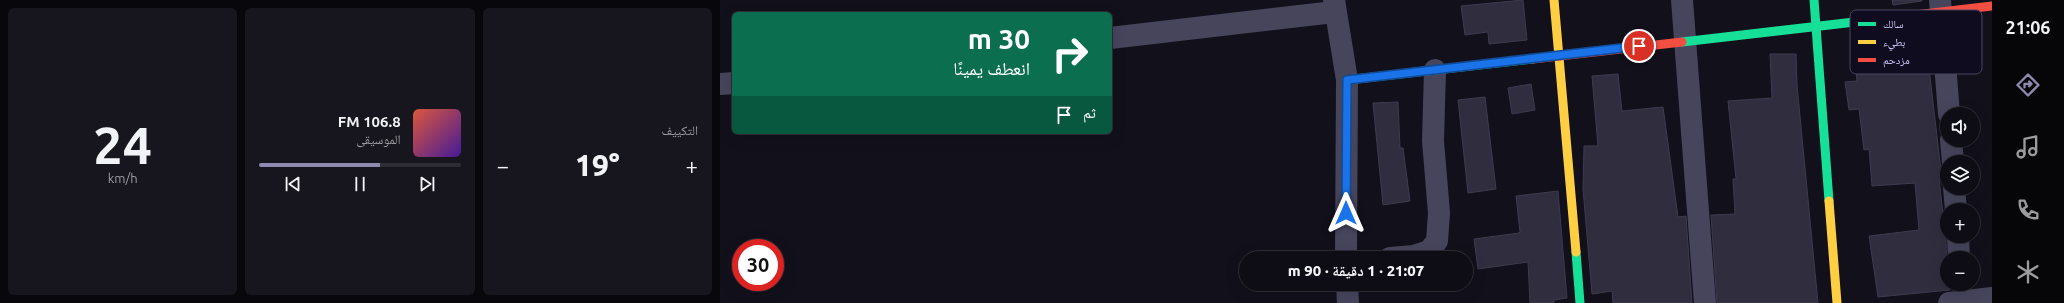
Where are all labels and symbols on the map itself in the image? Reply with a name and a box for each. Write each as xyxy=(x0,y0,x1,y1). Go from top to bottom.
legend xyxy=(1850,10,1982,74)
text: سالك xyxy=(1883,18,1903,30)
pin xyxy=(1622,29,1656,63)
text: بطيء xyxy=(1883,36,1905,51)
text: مزدحم xyxy=(1883,54,1910,68)
position arrow xyxy=(1325,192,1367,234)
speed limit sign: 30 xyxy=(732,239,784,291)

